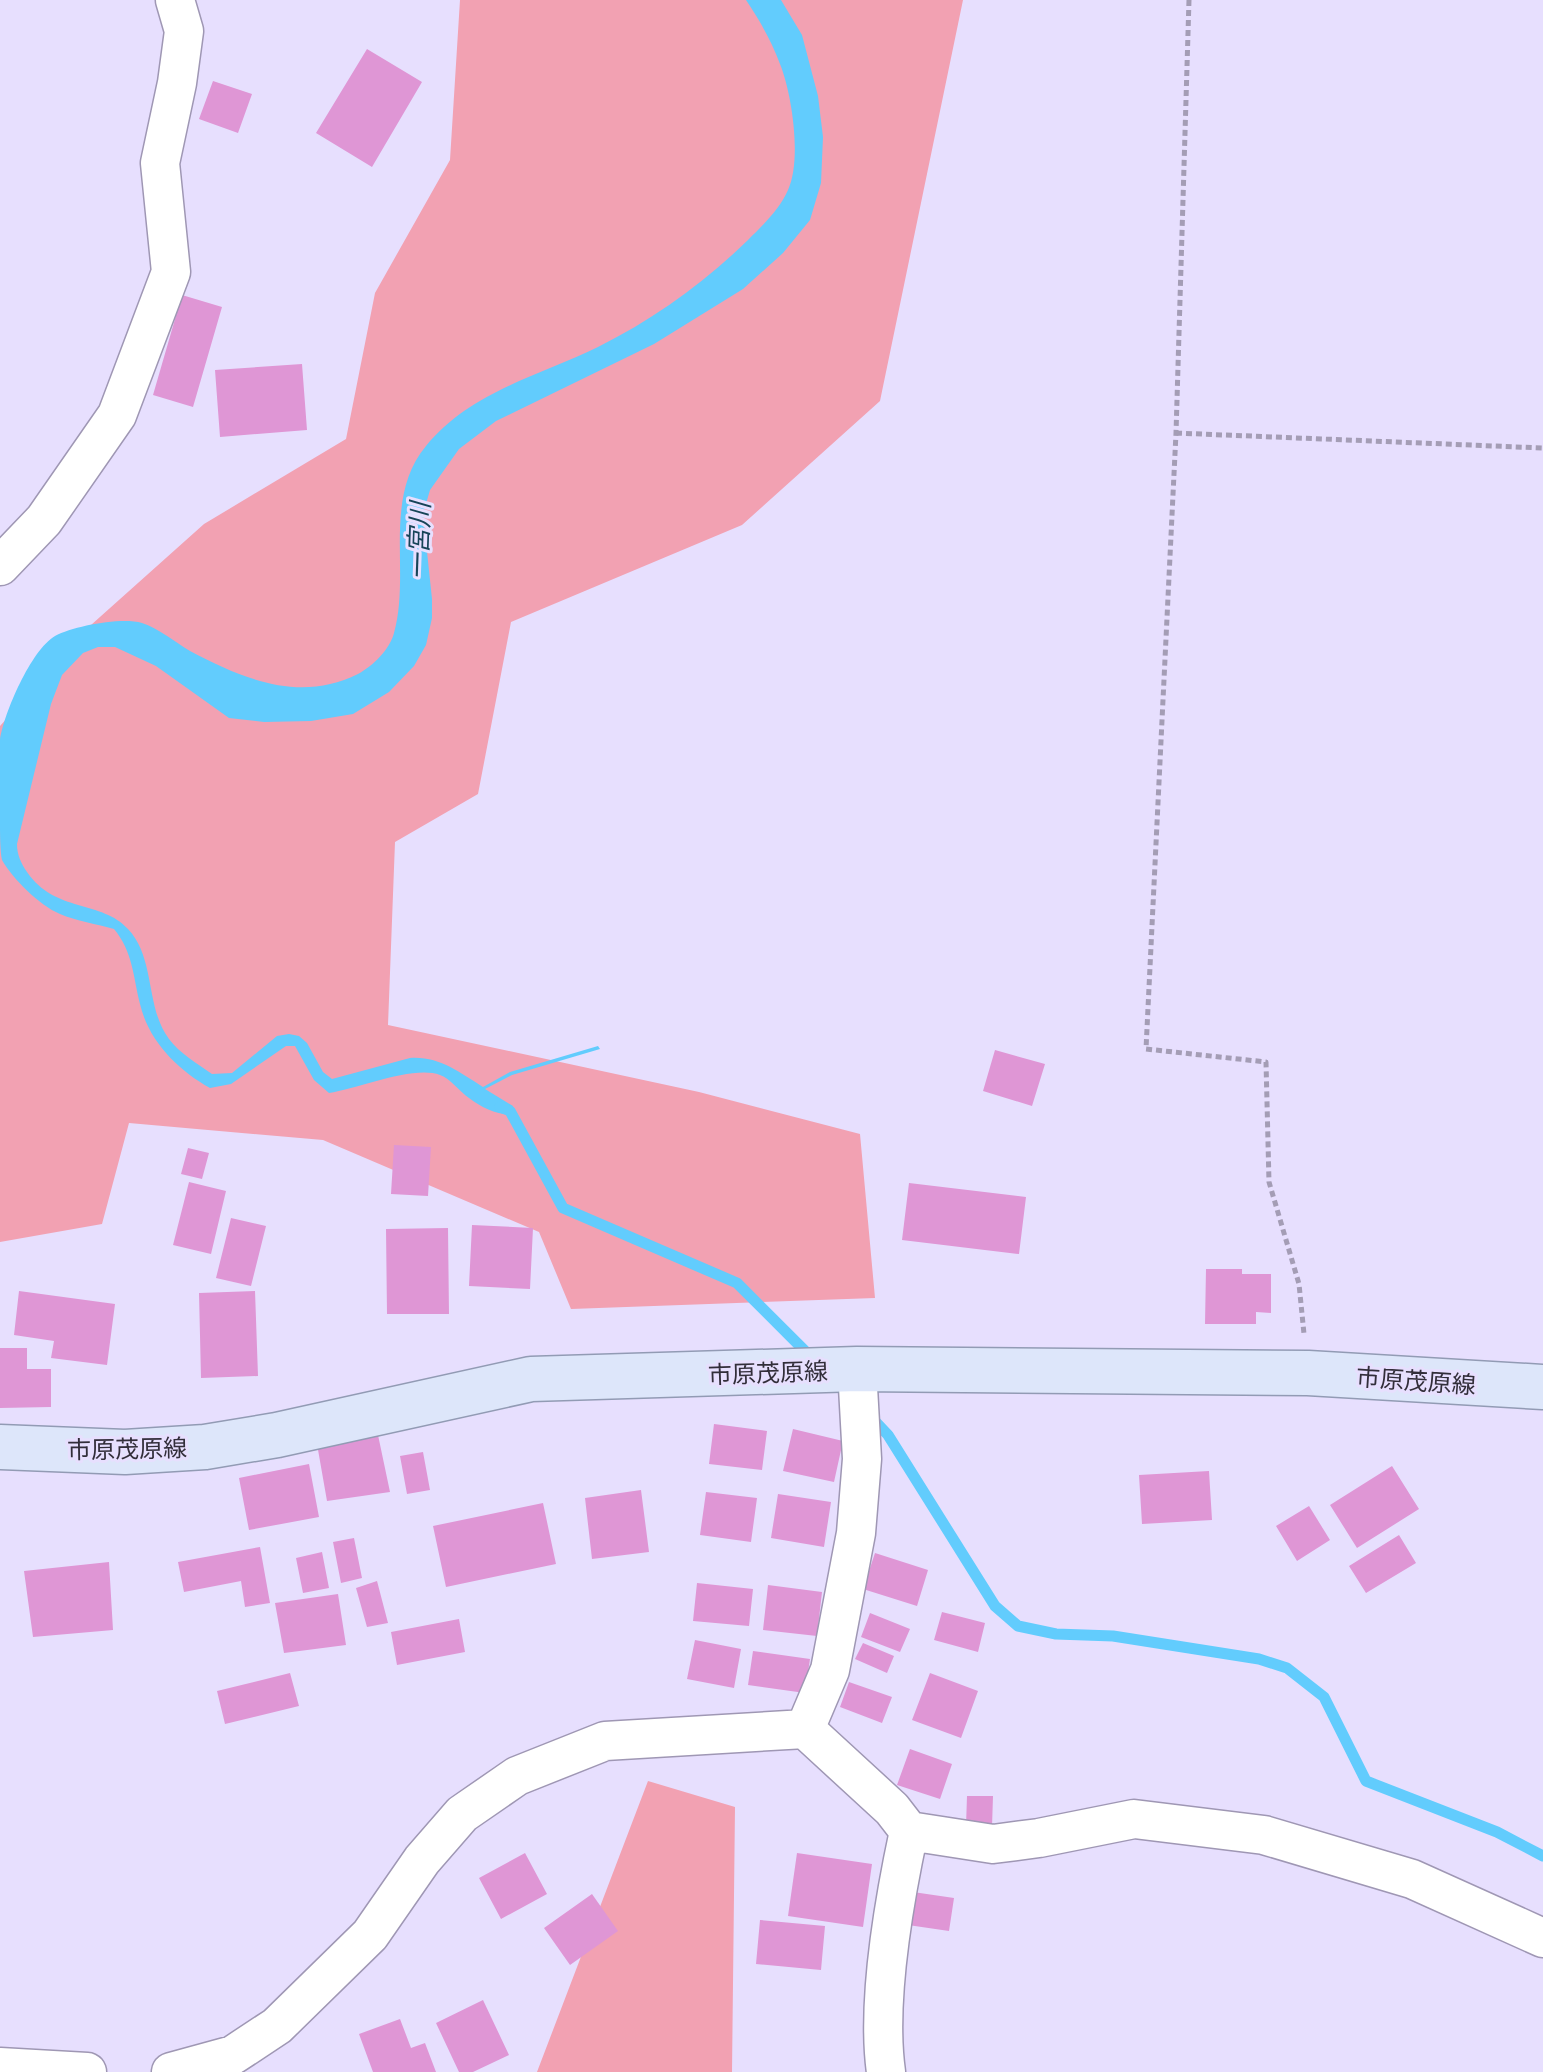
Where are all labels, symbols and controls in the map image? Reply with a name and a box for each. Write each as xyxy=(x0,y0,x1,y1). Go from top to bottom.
water label: 一宮川 xyxy=(399,498,437,581)
street label: 市原茂原線 xyxy=(707,1353,829,1391)
street label: 市原茂原線 xyxy=(1355,1359,1477,1401)
street label: 市原茂原線 xyxy=(67,1430,187,1466)

